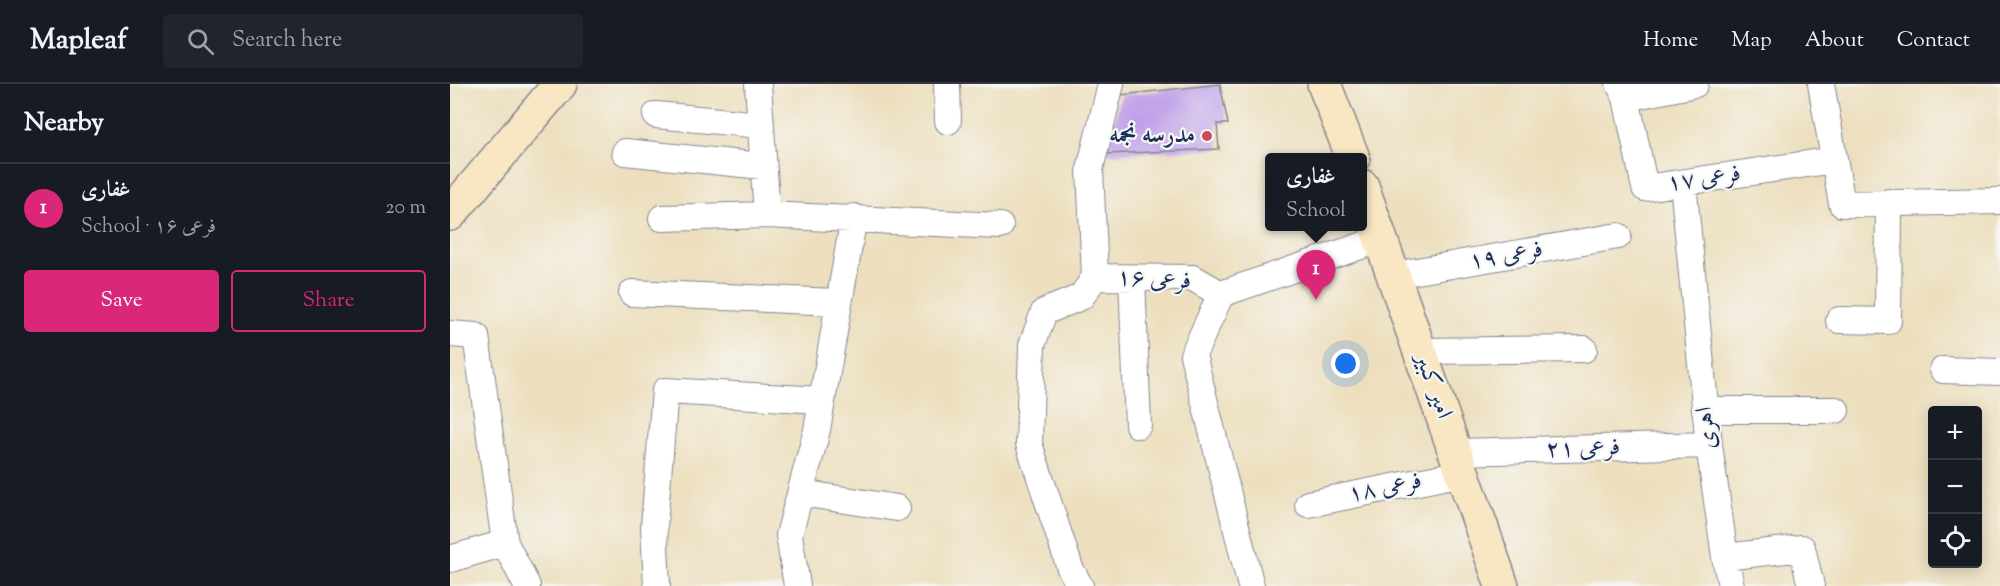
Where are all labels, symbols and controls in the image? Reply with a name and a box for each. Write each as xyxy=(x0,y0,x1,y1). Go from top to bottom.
search box xyxy=(163,14,583,68)
text: Mapleaf xyxy=(30,21,127,61)
icon: search xyxy=(184,25,217,58)
text: Search here xyxy=(232,25,342,57)
text: Home xyxy=(1643,26,1698,56)
text: Map xyxy=(1731,26,1772,56)
text: About xyxy=(1805,26,1864,56)
text: Contact xyxy=(1897,26,1970,56)
text: Nearby xyxy=(24,105,104,142)
place label: مدرسه نجمه xyxy=(1109,119,1195,153)
marker: مدرسه نجمه xyxy=(1200,129,1214,143)
popup xyxy=(1265,153,1367,231)
street label: فرعی ۱۷ xyxy=(1665,157,1743,201)
text: غفاری xyxy=(1286,162,1336,194)
text: غفاری xyxy=(81,175,130,207)
text: 1 xyxy=(40,194,47,223)
text: 20 m xyxy=(385,194,426,223)
text: School xyxy=(1286,197,1346,226)
text: School · فرعی ۱۶ xyxy=(81,213,216,242)
street label: فرعی ۱۹ xyxy=(1466,233,1546,279)
pin: 1 xyxy=(1296,250,1336,300)
street label: فرعی ۱۶ xyxy=(1116,261,1192,299)
button: Save xyxy=(24,270,219,332)
button: Share xyxy=(231,270,426,332)
street label: امیر کبیر xyxy=(1404,346,1461,424)
your location xyxy=(1331,349,1360,378)
street label: اهری xyxy=(1688,405,1726,451)
map controls xyxy=(1928,406,1982,568)
button: + xyxy=(1928,406,1982,460)
street label: فرعی ۲۱ xyxy=(1545,431,1621,467)
button: − xyxy=(1928,460,1982,514)
street label: فرعی ۱۸ xyxy=(1345,464,1425,512)
button: locate xyxy=(1928,514,1982,568)

